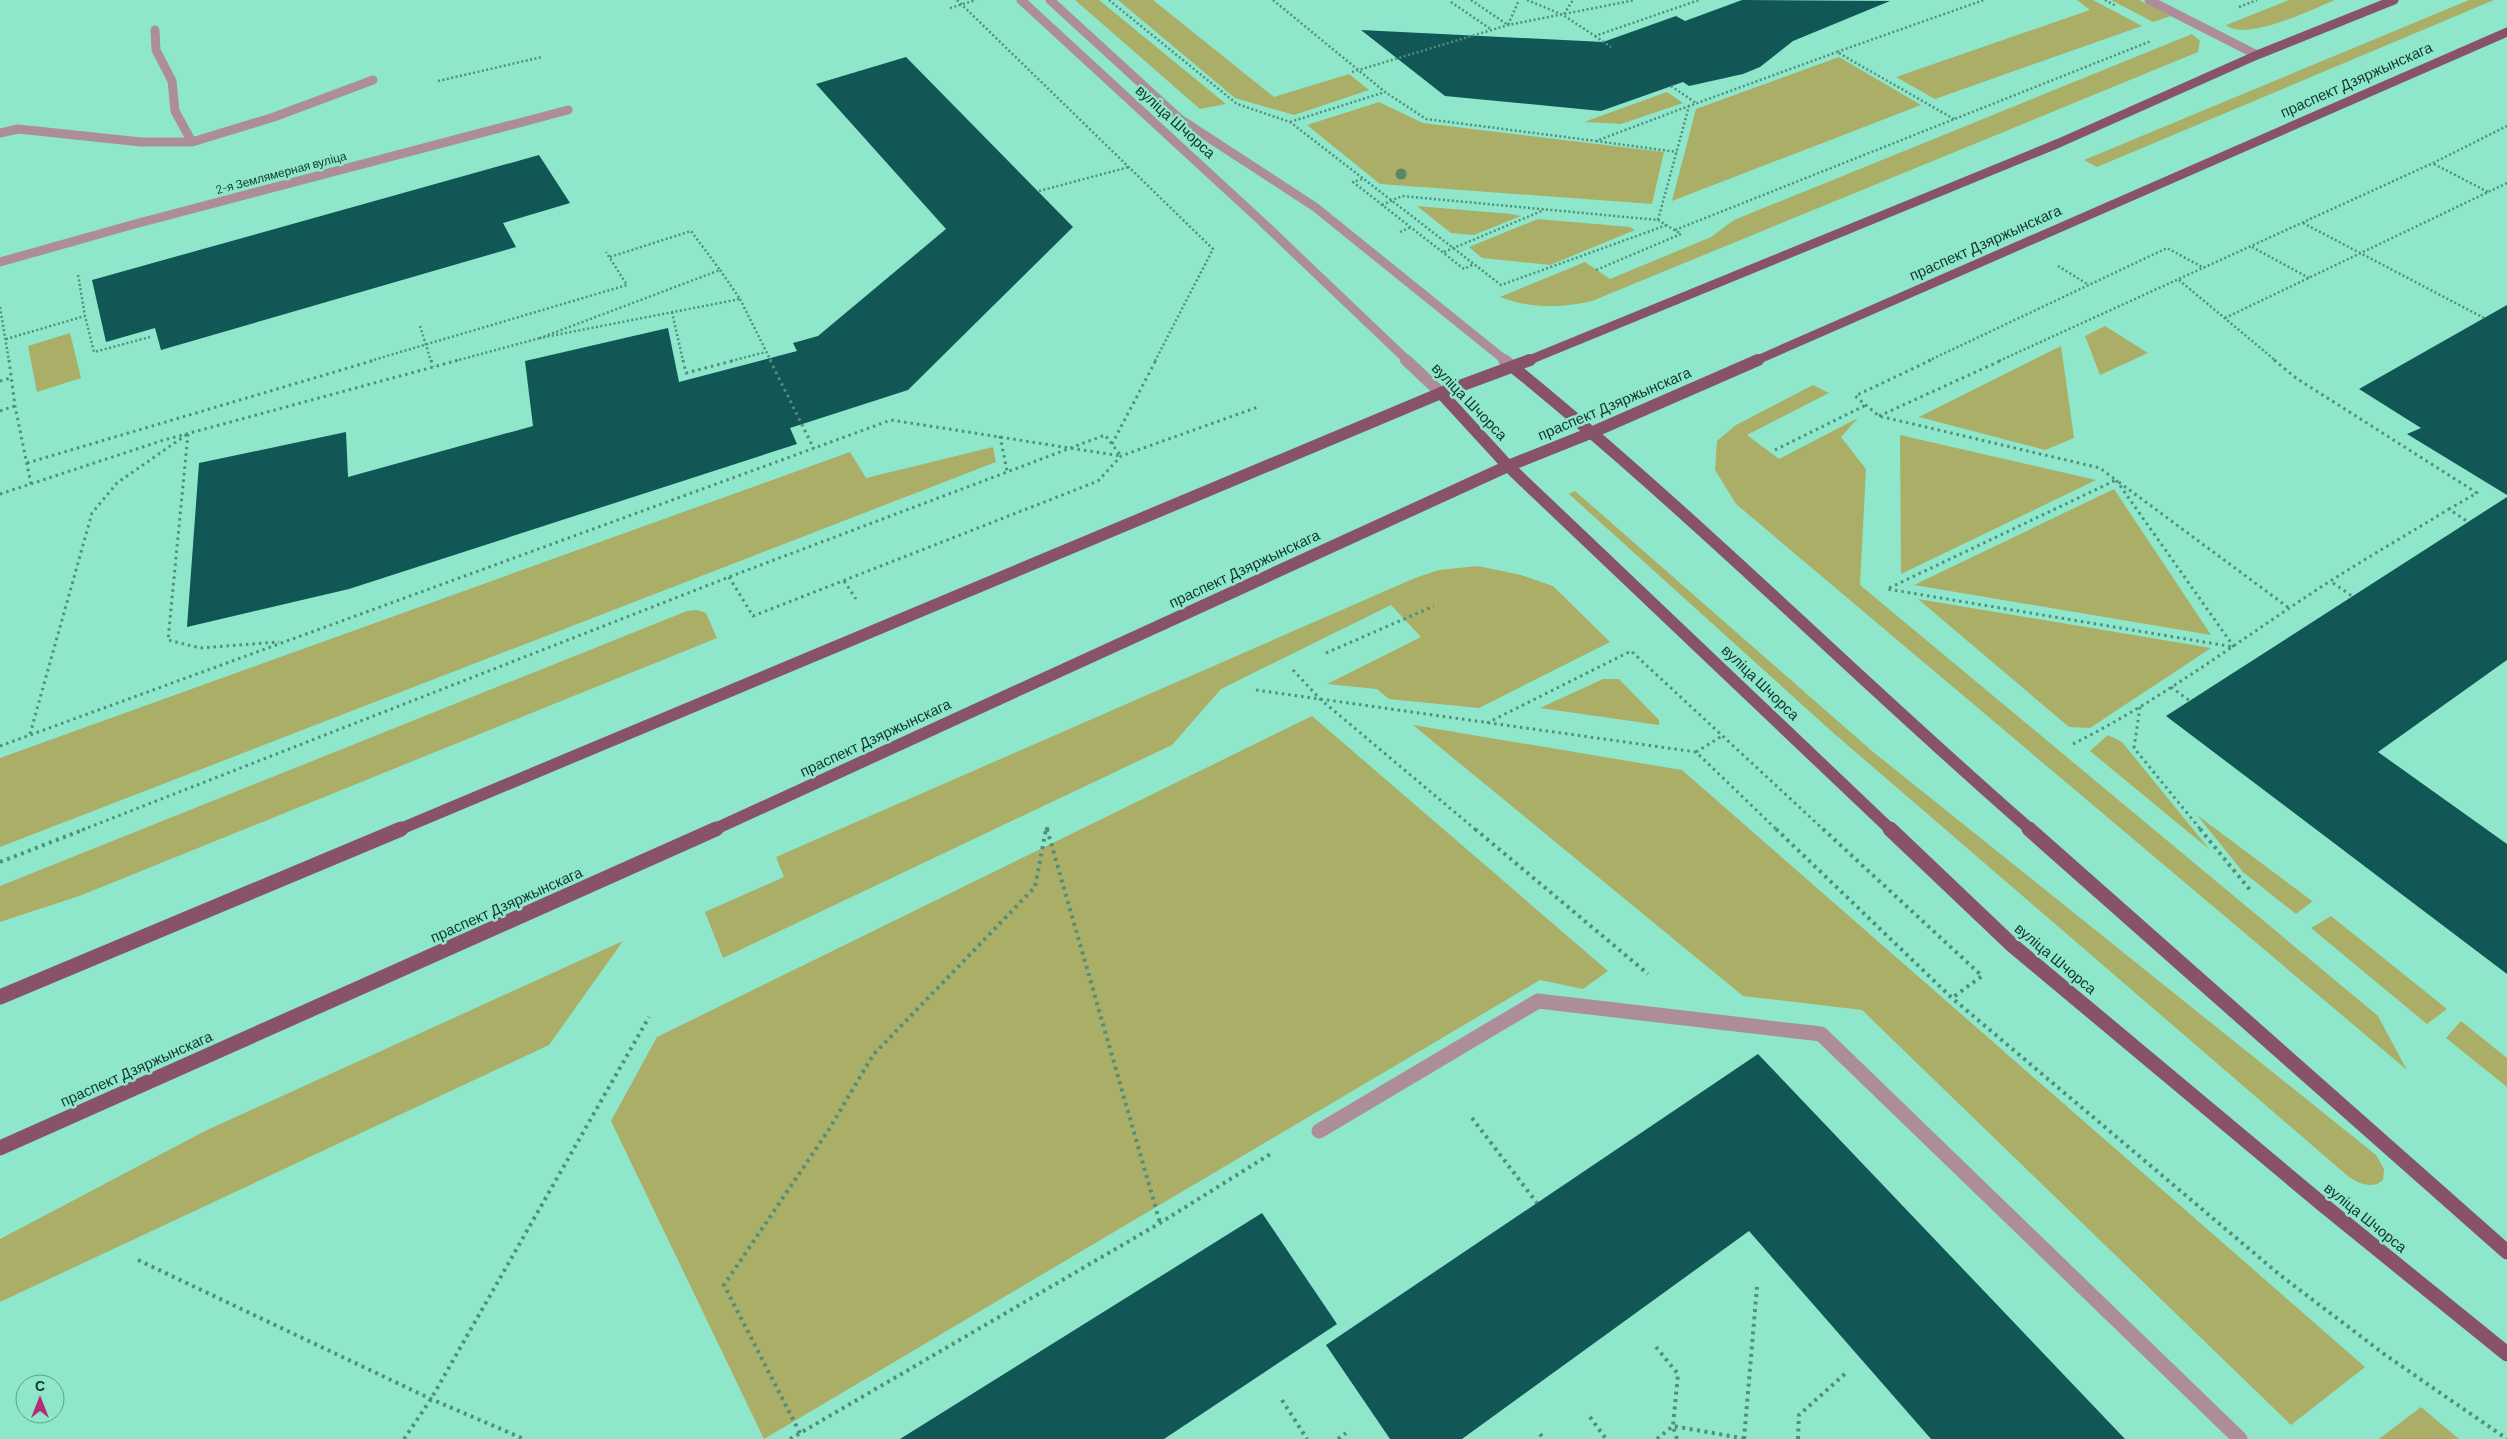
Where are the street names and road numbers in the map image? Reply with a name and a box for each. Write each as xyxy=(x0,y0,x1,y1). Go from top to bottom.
street label: праспект Дзяржынскага xyxy=(2277,37,2435,121)
street label: вуліца Шчорса xyxy=(1132,81,1220,162)
street label: 2-я Землямерная вуліца xyxy=(214,148,348,197)
street label: праспект Дзяржынскага xyxy=(1906,200,2064,284)
street label: вуліца Шчорса xyxy=(1428,358,1512,444)
street label: праспект Дзяржынскага xyxy=(1535,362,1694,443)
street label: праспект Дзяржынскага xyxy=(1166,525,1323,611)
street label: вуліца Шчорса xyxy=(1718,640,1804,724)
street label: праспект Дзяржынскага xyxy=(797,694,954,780)
street label: праспект Дзяржынскага xyxy=(427,862,585,946)
street label: вуліца Шчорса xyxy=(2012,919,2101,998)
street label: праспект Дзяржынскага xyxy=(57,1026,215,1110)
street label: вуліца Шчорса xyxy=(2321,1178,2411,1256)

